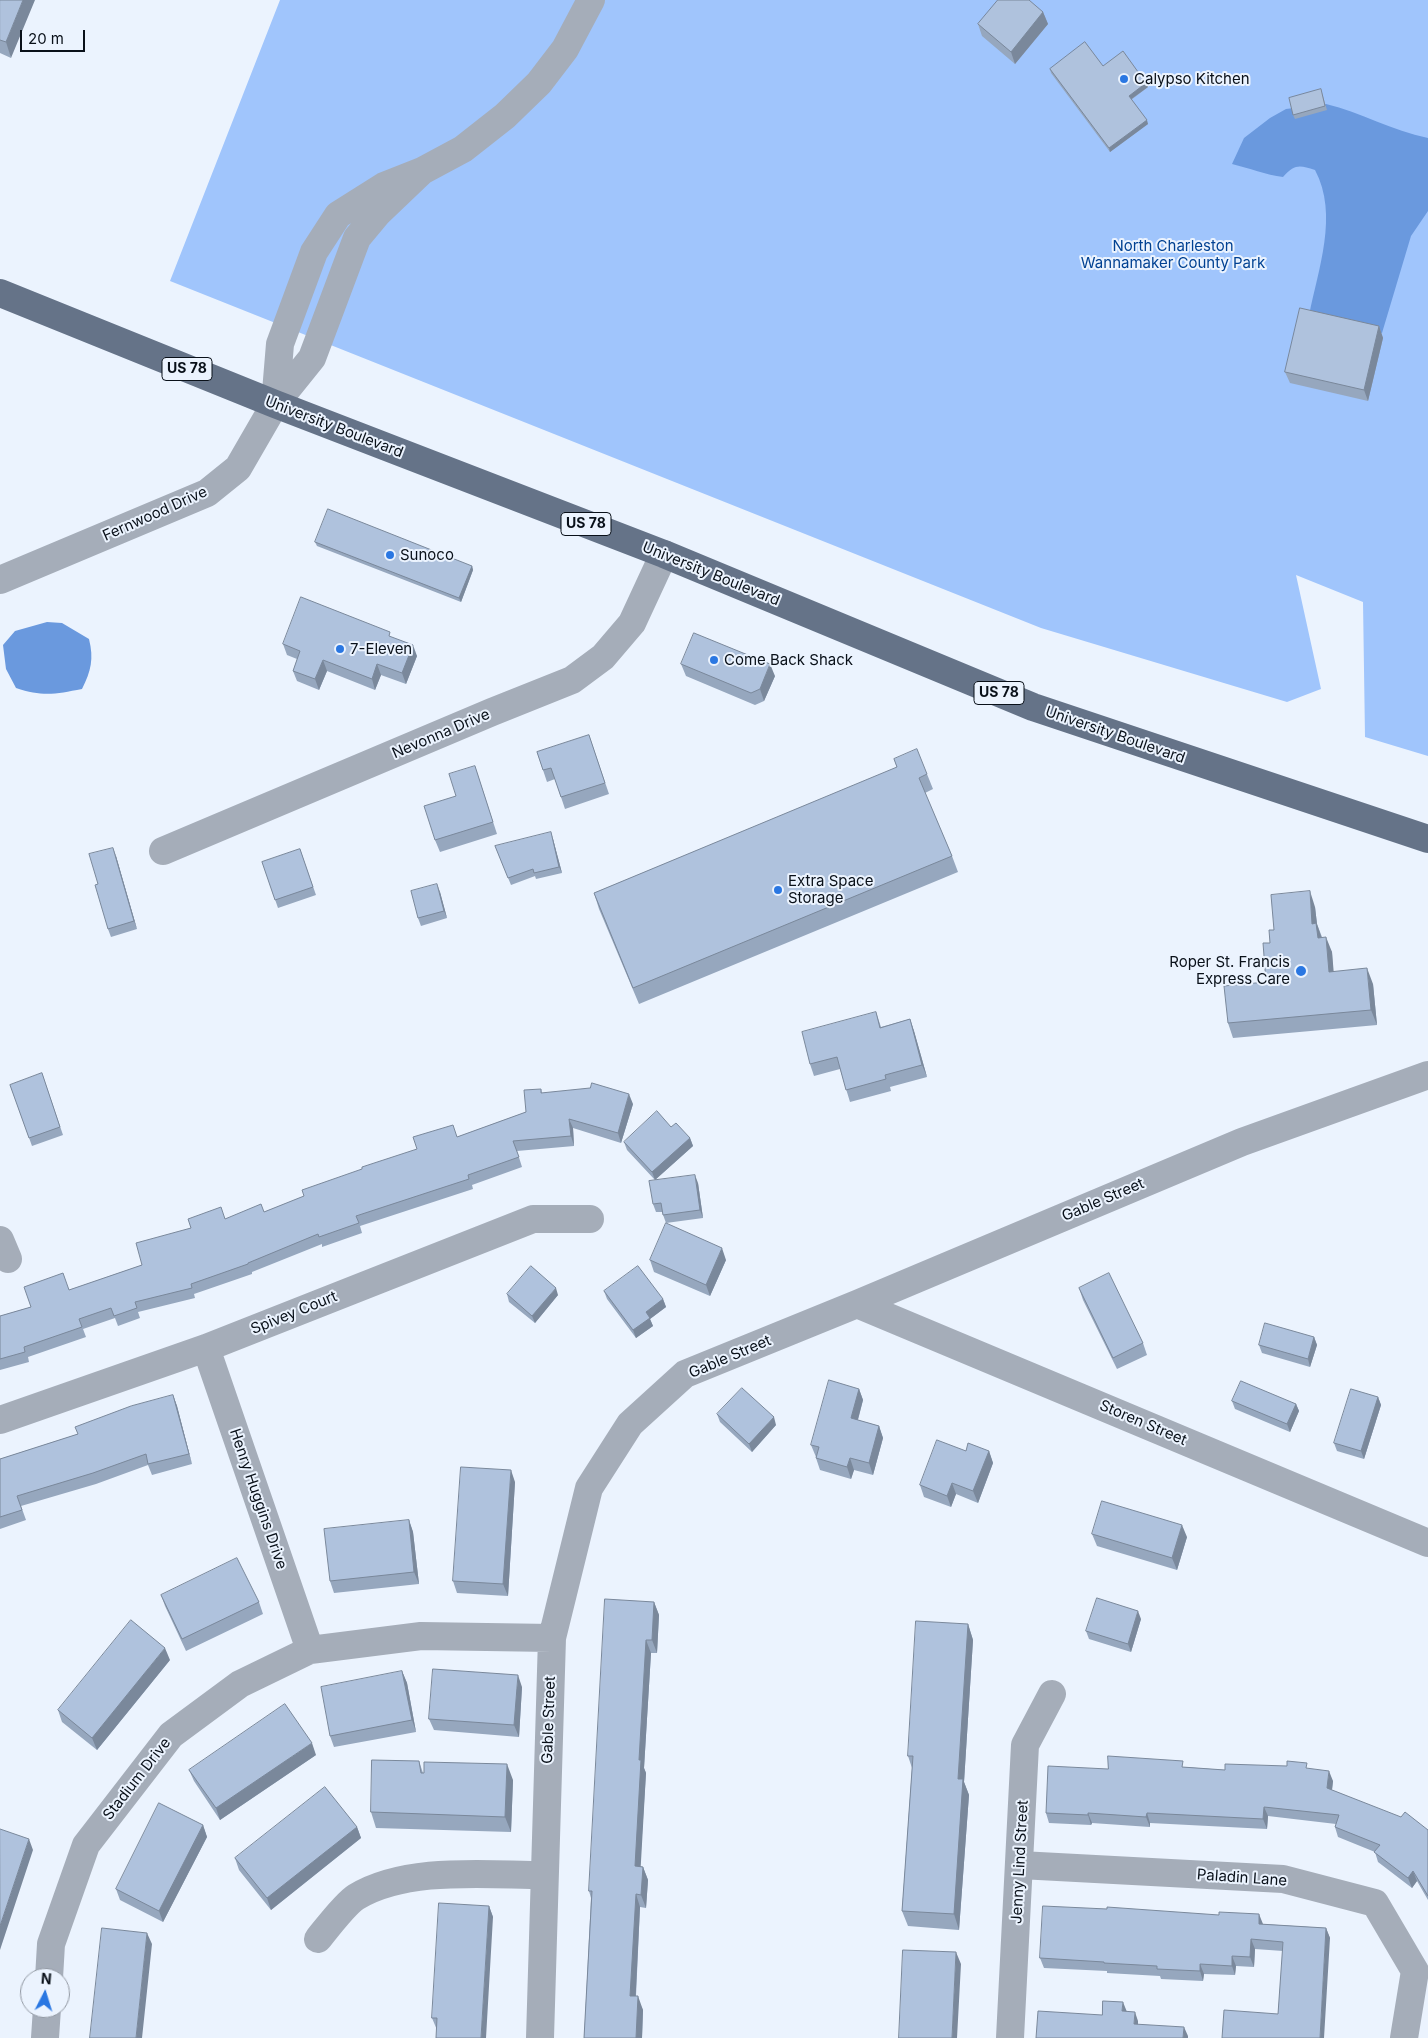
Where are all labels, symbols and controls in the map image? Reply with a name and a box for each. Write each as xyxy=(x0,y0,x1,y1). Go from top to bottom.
scale bar xyxy=(22,20,88,52)
text: 20 m xyxy=(28,29,64,48)
place label: Calypso Kitchen xyxy=(1134,70,1250,88)
marker: Calypso Kitchen xyxy=(1118,73,1130,85)
park label: North Charleston Wannamaker County Park xyxy=(1081,237,1265,272)
road number: US 78 xyxy=(162,358,212,380)
street label: University Boulevard xyxy=(262,392,406,462)
street label: Fernwood Drive xyxy=(100,483,210,545)
road number: US 78 xyxy=(561,512,611,536)
street label: University Boulevard xyxy=(640,538,782,610)
place label: Sunoco xyxy=(400,546,454,564)
marker: Sunoco xyxy=(384,549,396,561)
place label: 7-Eleven xyxy=(350,640,412,658)
marker: 7-Eleven xyxy=(334,643,346,655)
place label: Come Back Shack xyxy=(724,651,853,669)
marker: Come Back Shack xyxy=(708,654,720,666)
road number: US 78 xyxy=(974,681,1024,704)
street label: University Boulevard xyxy=(1043,703,1187,767)
street label: Nevonna Drive xyxy=(389,705,493,763)
place label: Extra Space Storage xyxy=(788,872,873,907)
marker: Extra Space Storage xyxy=(772,884,784,896)
place label: Roper St. Francis Express Care xyxy=(1169,953,1290,988)
marker: Roper St. Francis Express Care xyxy=(1294,964,1308,978)
street label: Gable Street xyxy=(1059,1175,1147,1225)
street label: Spivey Court xyxy=(248,1288,340,1338)
street label: Gable Street xyxy=(686,1332,774,1382)
street label: Storen Street xyxy=(1097,1397,1189,1449)
street label: Henry Huggins Drive xyxy=(225,1426,291,1572)
street label: Gable Street xyxy=(538,1676,560,1764)
street label: Stadium Drive xyxy=(99,1734,175,1824)
street label: Jenny Lind Street xyxy=(1008,1800,1032,1924)
street label: Paladin Lane xyxy=(1196,1866,1288,1890)
north arrow xyxy=(20,1968,70,2018)
text: N xyxy=(40,1970,52,1987)

